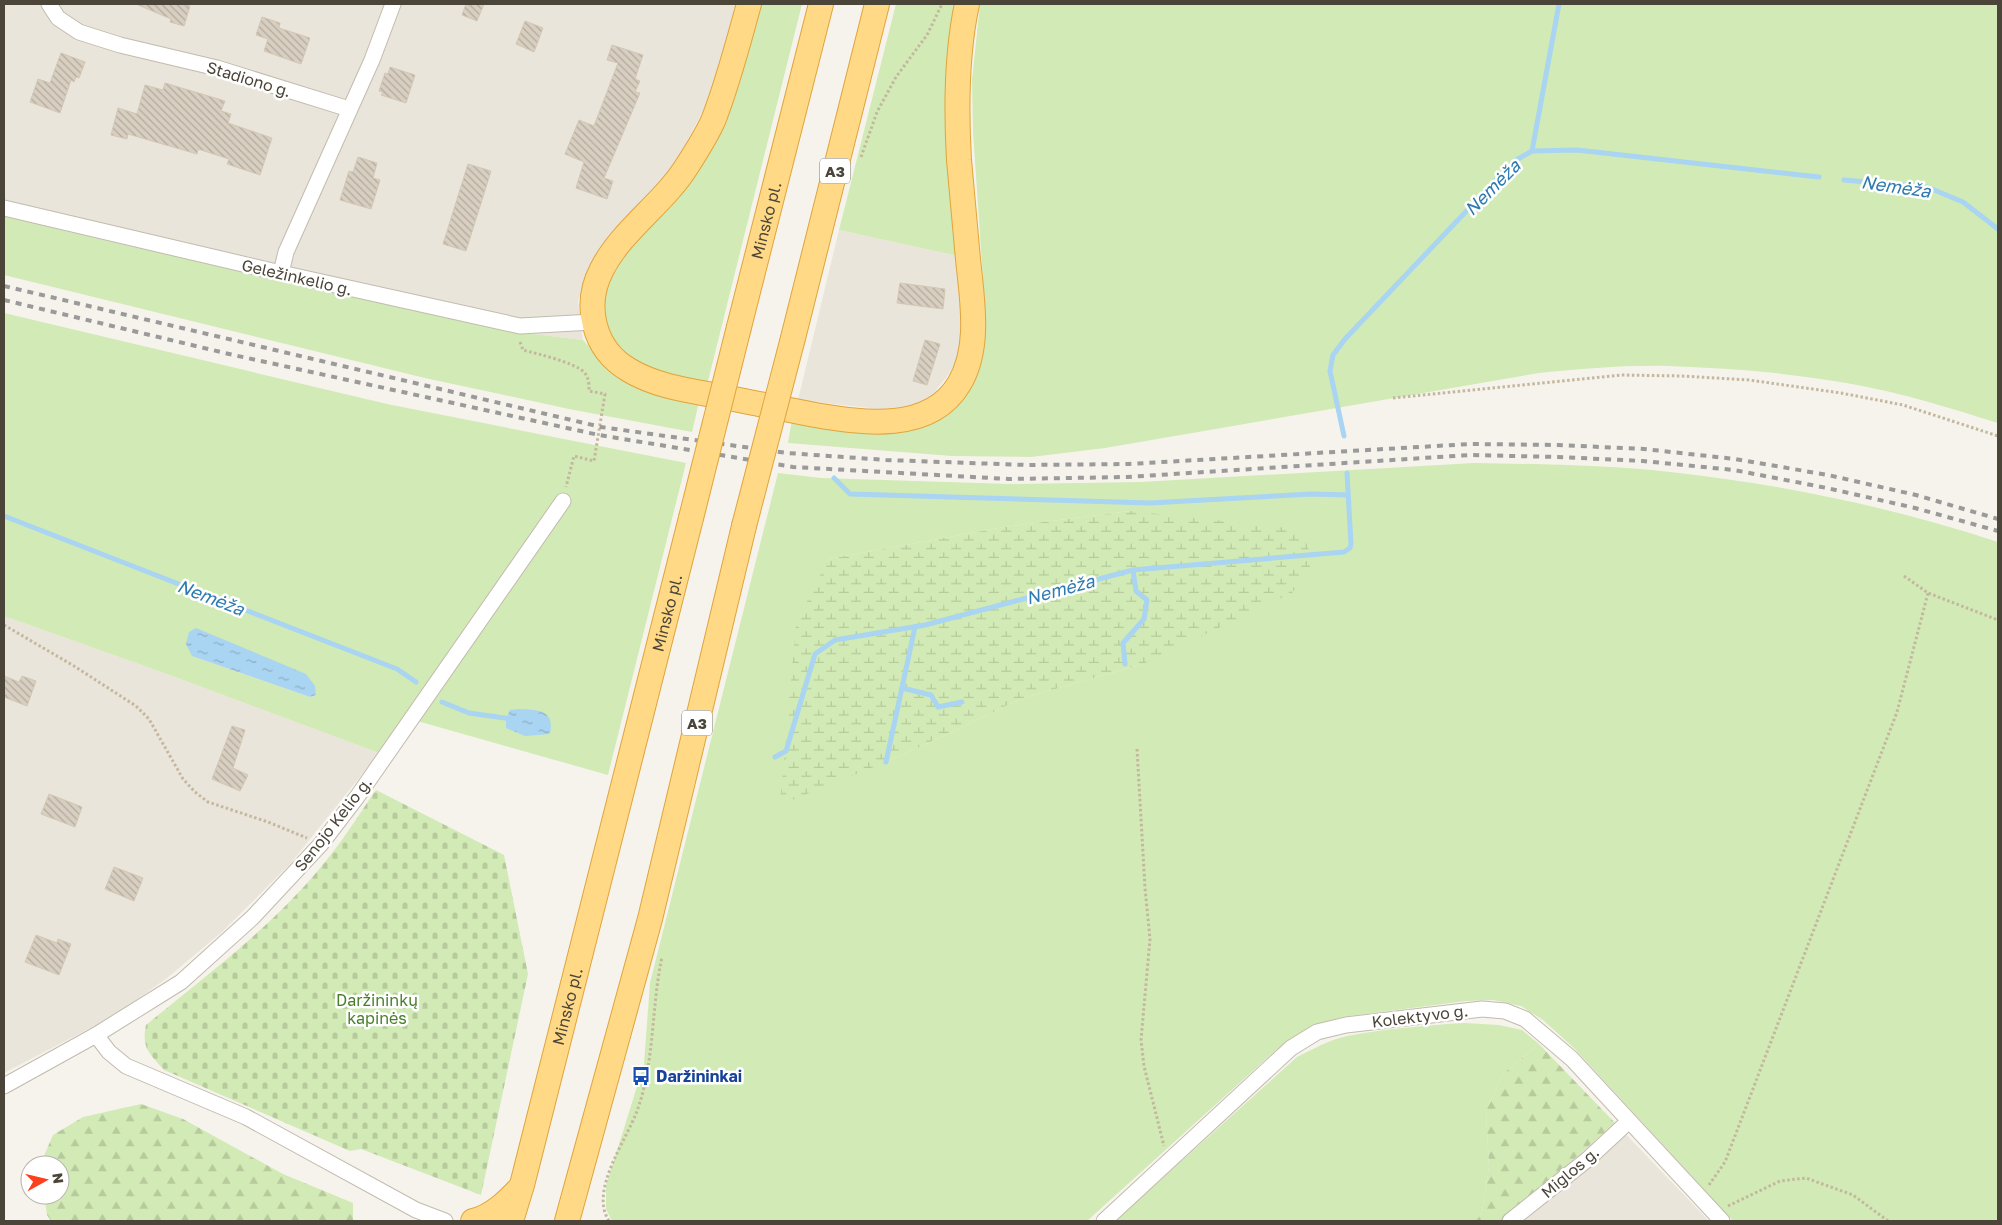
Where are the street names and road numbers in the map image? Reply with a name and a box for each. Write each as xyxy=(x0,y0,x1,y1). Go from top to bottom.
street label: Stadiono g. xyxy=(204,57,294,101)
road number: A3 xyxy=(820,158,850,184)
street label: Minsko pl. xyxy=(747,179,786,261)
street label: Geležinkelio g. xyxy=(240,255,354,299)
street label: Minsko pl. xyxy=(648,572,686,654)
road number: A3 xyxy=(682,710,712,736)
street label: Senojo Kelio g. xyxy=(290,773,376,875)
street label: Minsko pl. xyxy=(548,965,587,1047)
street label: Kolektyvo g. xyxy=(1371,1000,1469,1032)
street label: Miglos g. xyxy=(1537,1142,1603,1202)

